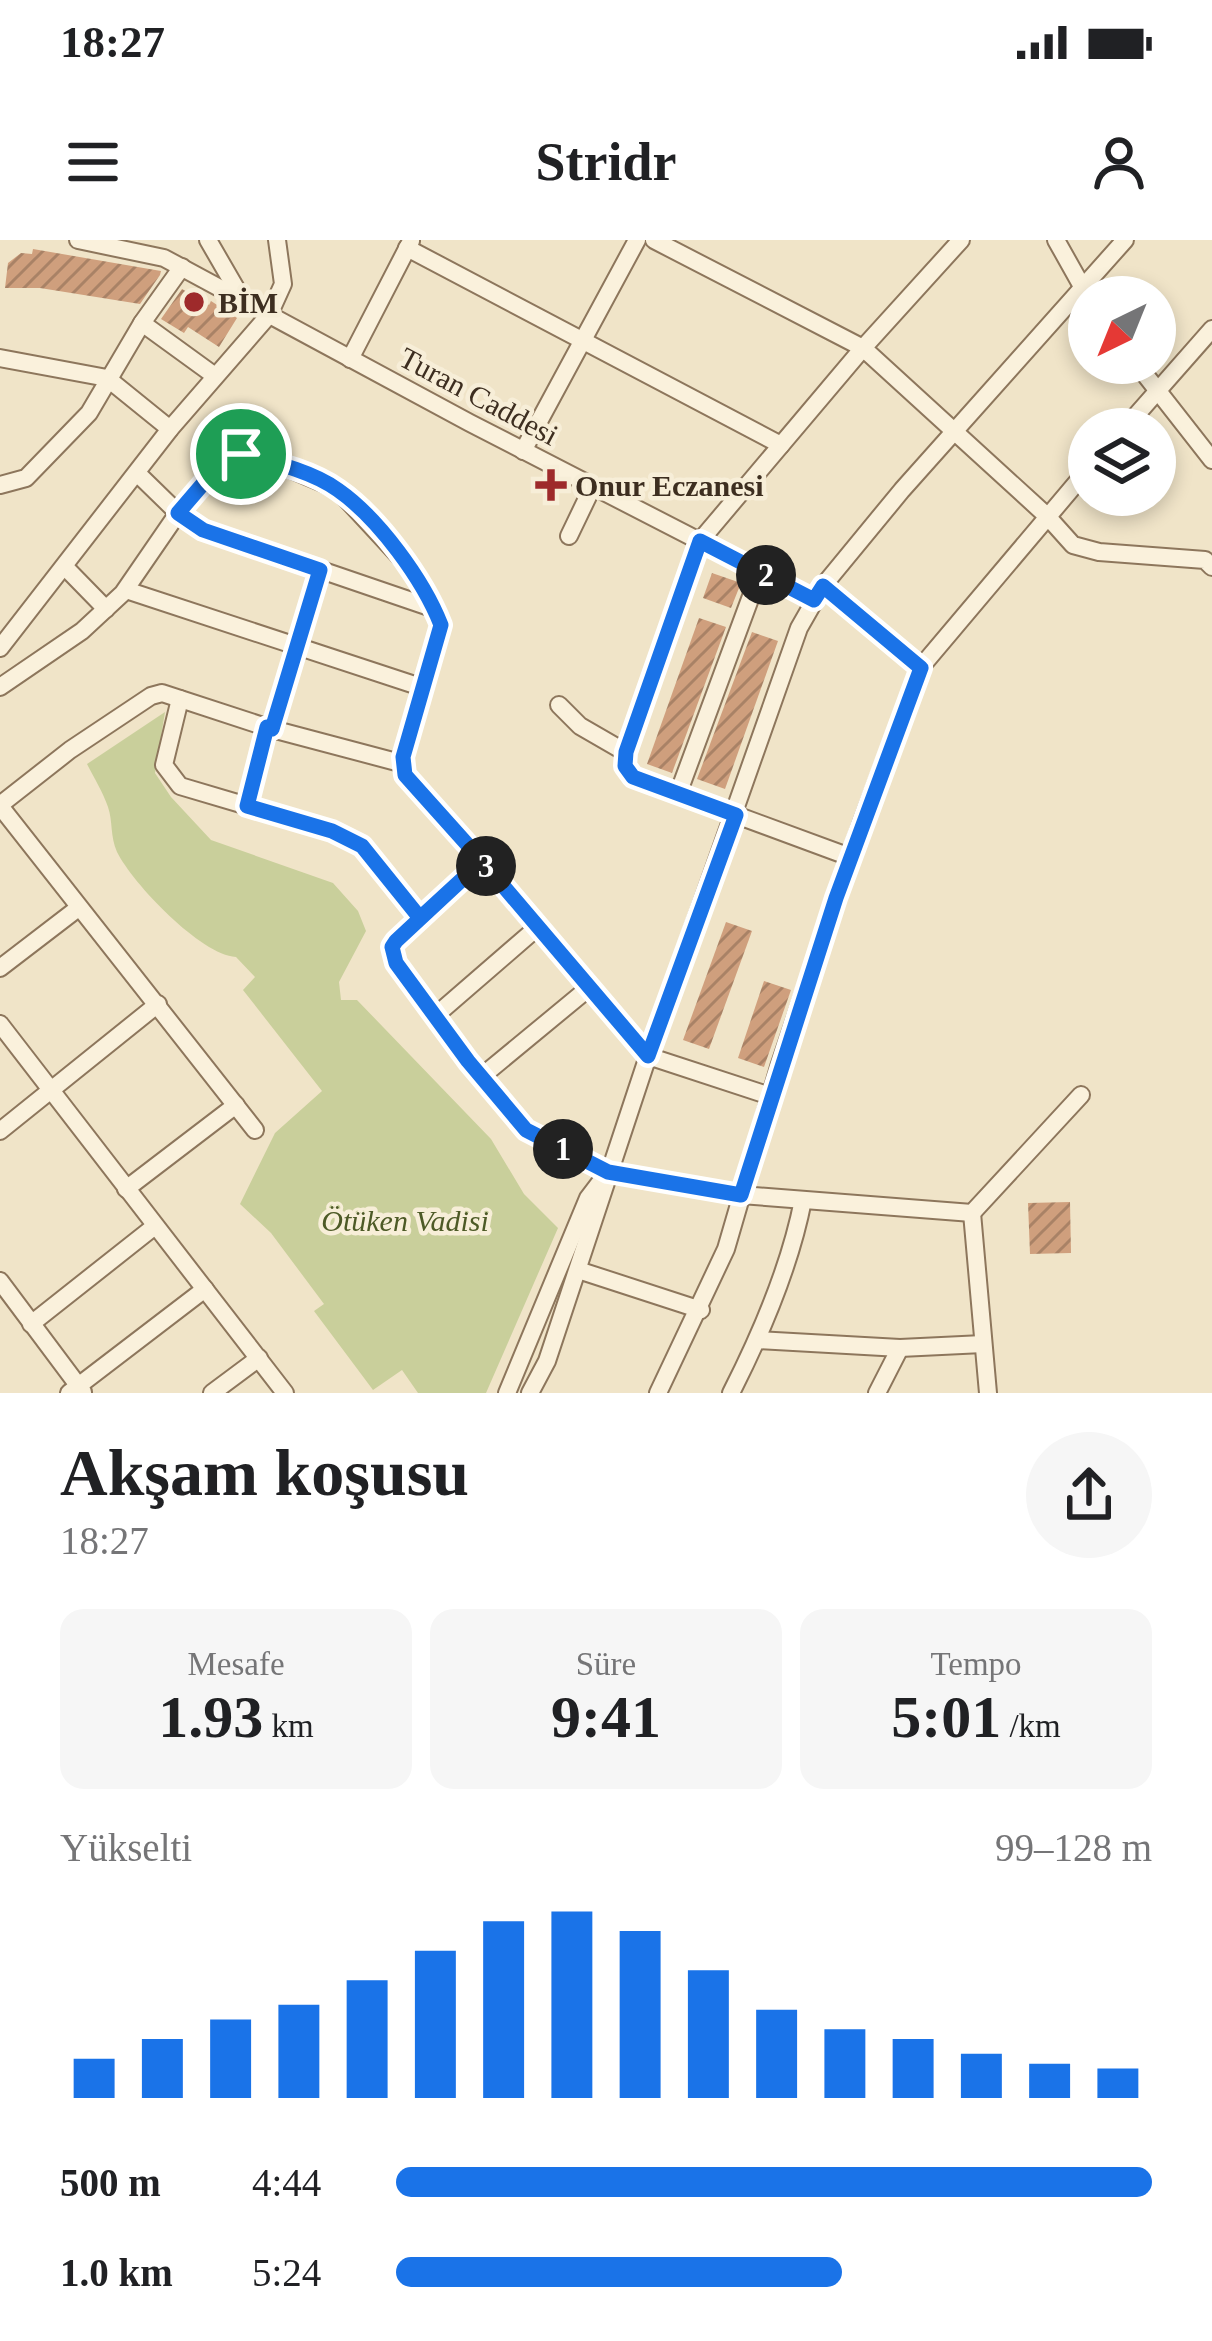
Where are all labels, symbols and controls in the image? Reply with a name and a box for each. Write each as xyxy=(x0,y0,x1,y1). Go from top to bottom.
text: 18:27 xyxy=(60,17,165,67)
icon: menu xyxy=(60,129,126,195)
icon: person xyxy=(1086,129,1152,195)
text: Stridr xyxy=(536,132,677,192)
north arrow xyxy=(1068,276,1176,384)
map controls xyxy=(1068,276,1176,516)
place label: BİM xyxy=(218,286,278,319)
marker: BİM xyxy=(181,289,207,315)
street label: Turan Caddesi xyxy=(394,340,564,452)
pin xyxy=(190,403,292,505)
button: layers xyxy=(1068,408,1176,516)
icon: arrive xyxy=(208,421,274,487)
place label: Onur Eczanesi xyxy=(575,469,764,502)
marker: Onur Eczanesi xyxy=(538,472,564,498)
pin: 2 xyxy=(736,545,796,605)
text: 2 xyxy=(758,557,774,593)
pin: 3 xyxy=(456,836,516,896)
text: 3 xyxy=(478,848,494,884)
pin: 1 xyxy=(533,1119,593,1179)
text: 1 xyxy=(555,1131,571,1167)
park label: Ötüken Vadisi xyxy=(321,1204,489,1237)
button: share xyxy=(1026,1432,1152,1558)
text: Akşam koşusu xyxy=(60,1436,469,1509)
text: 18:27 xyxy=(60,1519,149,1562)
text: Mesafe xyxy=(187,1646,285,1682)
text: Süre xyxy=(576,1646,636,1682)
text: Tempo xyxy=(930,1646,1022,1682)
text: 1.93 xyxy=(158,1684,263,1750)
text: 9:41 xyxy=(551,1684,661,1750)
text: 5:01 xyxy=(891,1684,1001,1750)
text: km xyxy=(263,1708,314,1744)
text: /km xyxy=(1001,1708,1061,1744)
text: Yükselti xyxy=(60,1826,192,1869)
text: 99–128 m xyxy=(995,1826,1152,1869)
text: 500 m xyxy=(60,2161,161,2204)
text: 4:44 xyxy=(252,2161,321,2204)
text: 1.0 km xyxy=(60,2251,173,2294)
text: 5:24 xyxy=(252,2251,321,2294)

